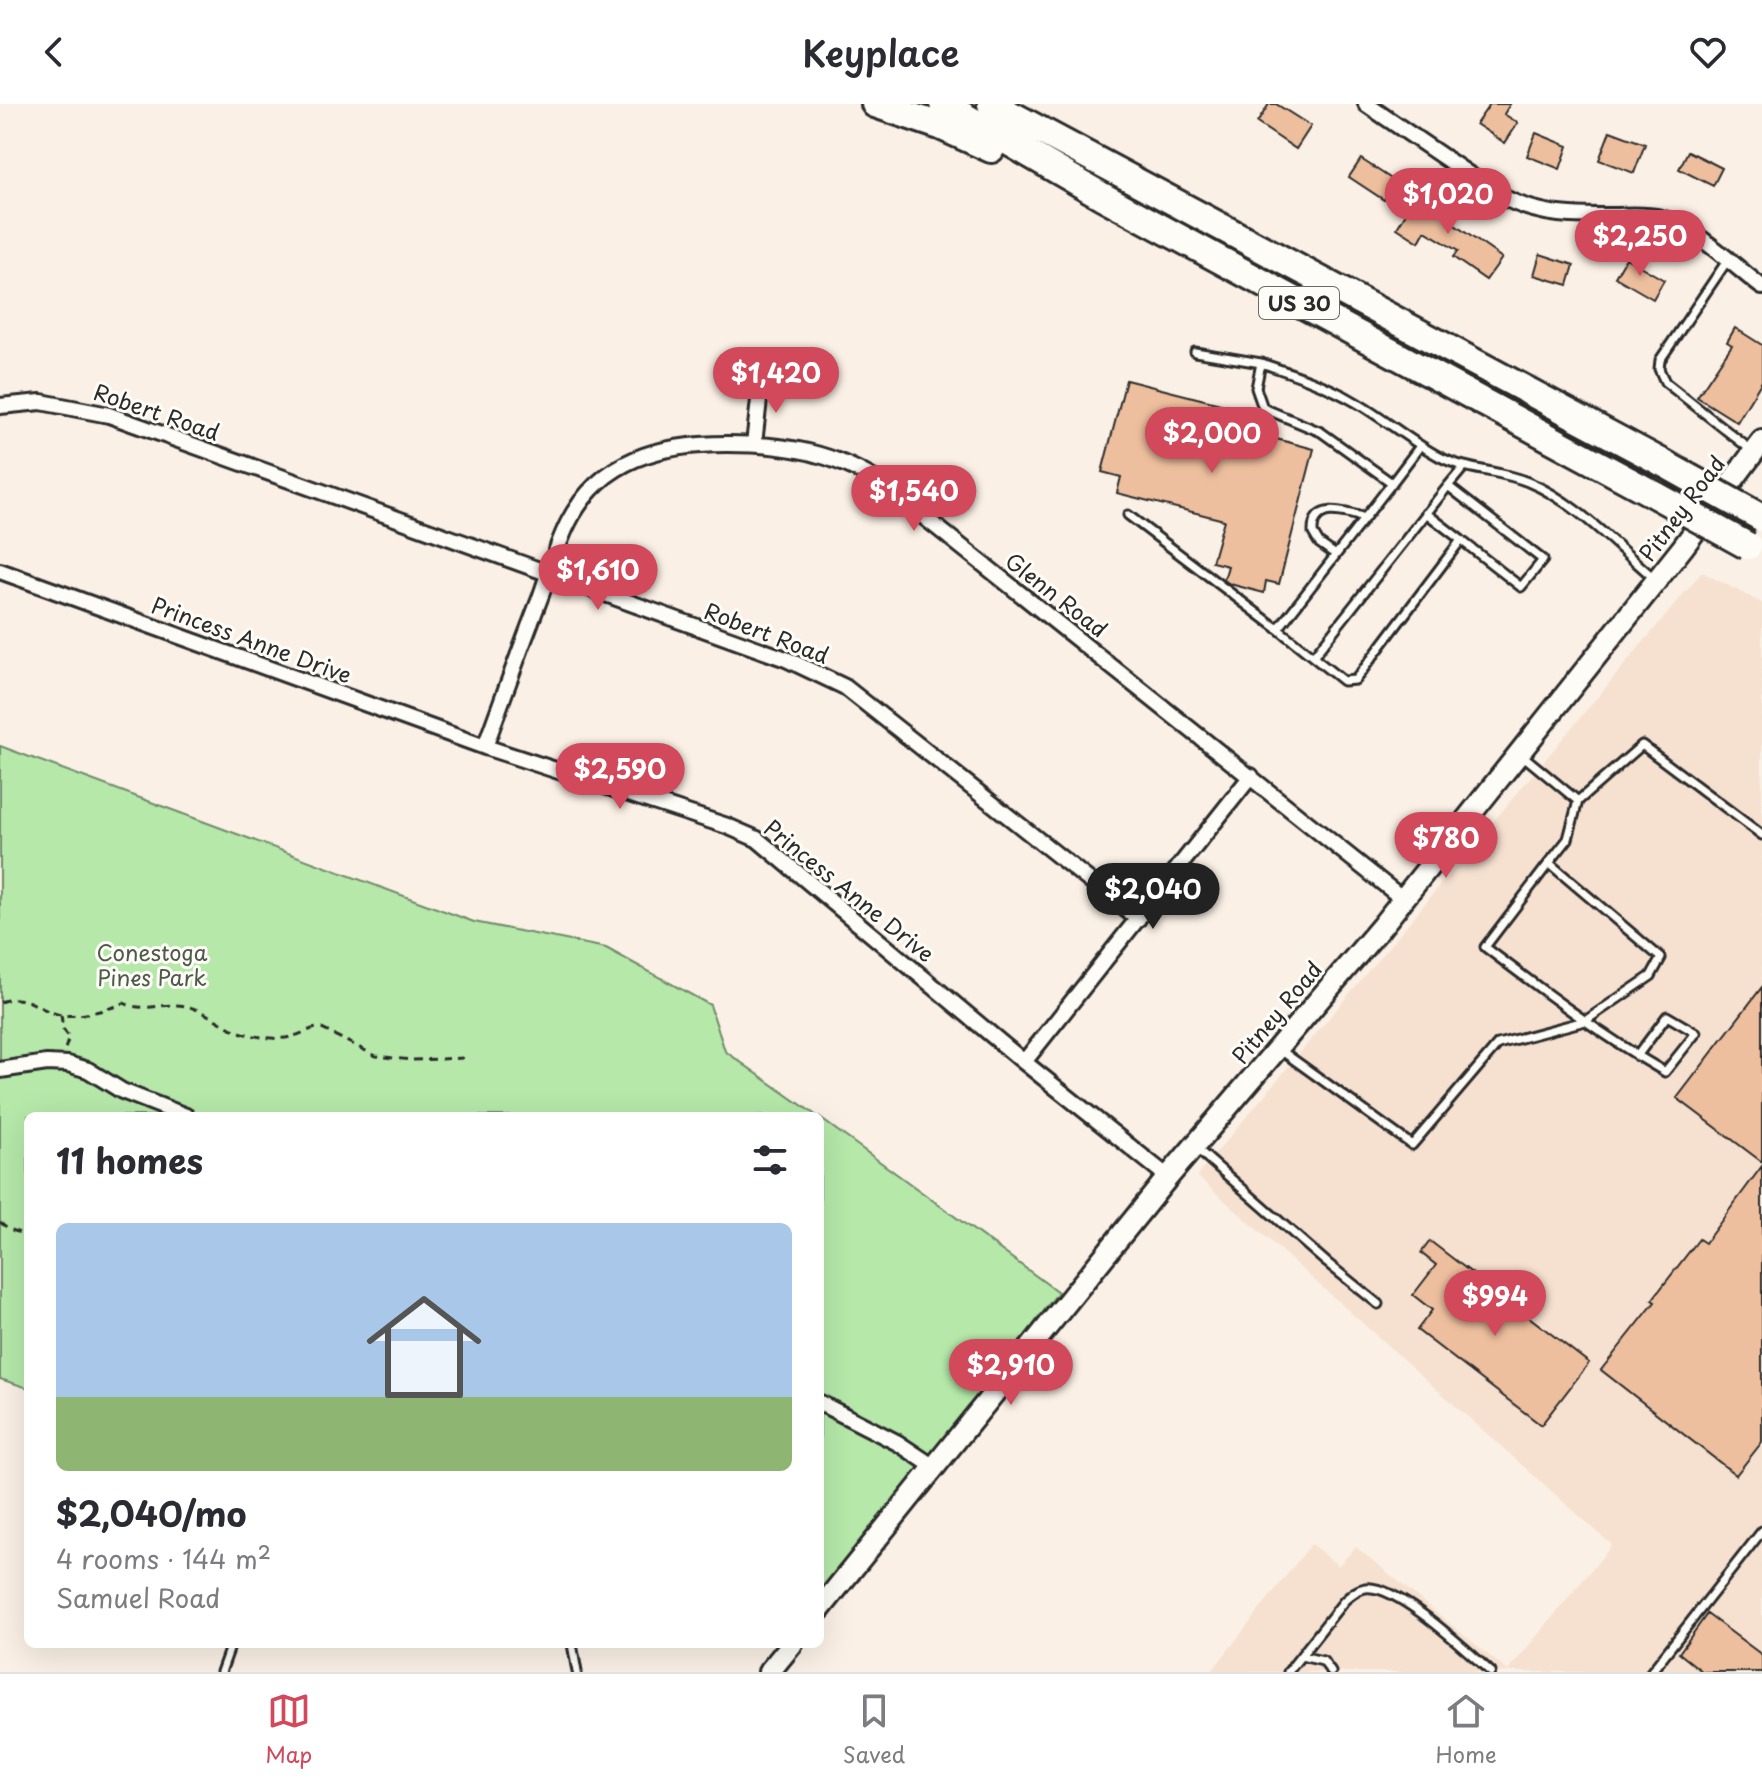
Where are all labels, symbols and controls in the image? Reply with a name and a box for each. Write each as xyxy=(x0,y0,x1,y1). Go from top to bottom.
text: Keyplace xyxy=(802,25,960,79)
icon: back xyxy=(32,30,76,74)
icon: heart xyxy=(1686,30,1730,74)
pin: $1,020 xyxy=(1383,168,1513,236)
text: $1,020 xyxy=(1403,174,1493,213)
pin: $2,250 xyxy=(1575,210,1705,278)
text: $2,250 xyxy=(1593,216,1687,255)
road number: US 30 xyxy=(1259,287,1339,319)
pin: $1,420 xyxy=(711,347,841,415)
text: $1,420 xyxy=(731,353,821,392)
street label: Robert Road xyxy=(90,374,224,448)
pin: $2,000 xyxy=(1147,407,1277,475)
text: $2,000 xyxy=(1163,413,1261,452)
street label: Pitney Road xyxy=(1630,448,1732,568)
pin: $1,540 xyxy=(849,465,979,533)
text: $1,540 xyxy=(869,471,959,510)
pin: $1,610 xyxy=(533,544,663,612)
street label: Glenn Road xyxy=(999,544,1115,644)
text: $1,610 xyxy=(557,550,639,589)
street label: Princess Anne Drive xyxy=(147,587,357,691)
street label: Robert Road xyxy=(700,593,834,671)
pin: $2,590 xyxy=(555,743,685,811)
text: $2,590 xyxy=(574,749,666,788)
street label: Princess Anne Drive xyxy=(758,811,942,969)
pin: $780 xyxy=(1399,812,1493,880)
text: $780 xyxy=(1413,818,1479,857)
pin: $2,040 xyxy=(1088,863,1218,931)
text: $2,040 xyxy=(1105,869,1201,908)
park label: Conestoga Pines Park xyxy=(96,935,208,993)
street label: Pitney Road xyxy=(1223,953,1329,1071)
text: 11 homes xyxy=(56,1134,203,1186)
icon: filters xyxy=(748,1138,792,1182)
pin: $994 xyxy=(1448,1270,1542,1338)
icon: home xyxy=(352,1275,496,1419)
text: $994 xyxy=(1462,1276,1528,1315)
pin: $2,910 xyxy=(946,1339,1076,1407)
text: $2,910 xyxy=(967,1345,1055,1384)
text: $2,040/mo xyxy=(56,1487,247,1539)
text: 4 rooms · 144 m² xyxy=(56,1539,271,1578)
text: Samuel Road xyxy=(56,1578,220,1617)
tab: Map xyxy=(265,1689,312,1770)
tab: Saved xyxy=(843,1689,905,1770)
tab: Home xyxy=(1436,1689,1497,1770)

